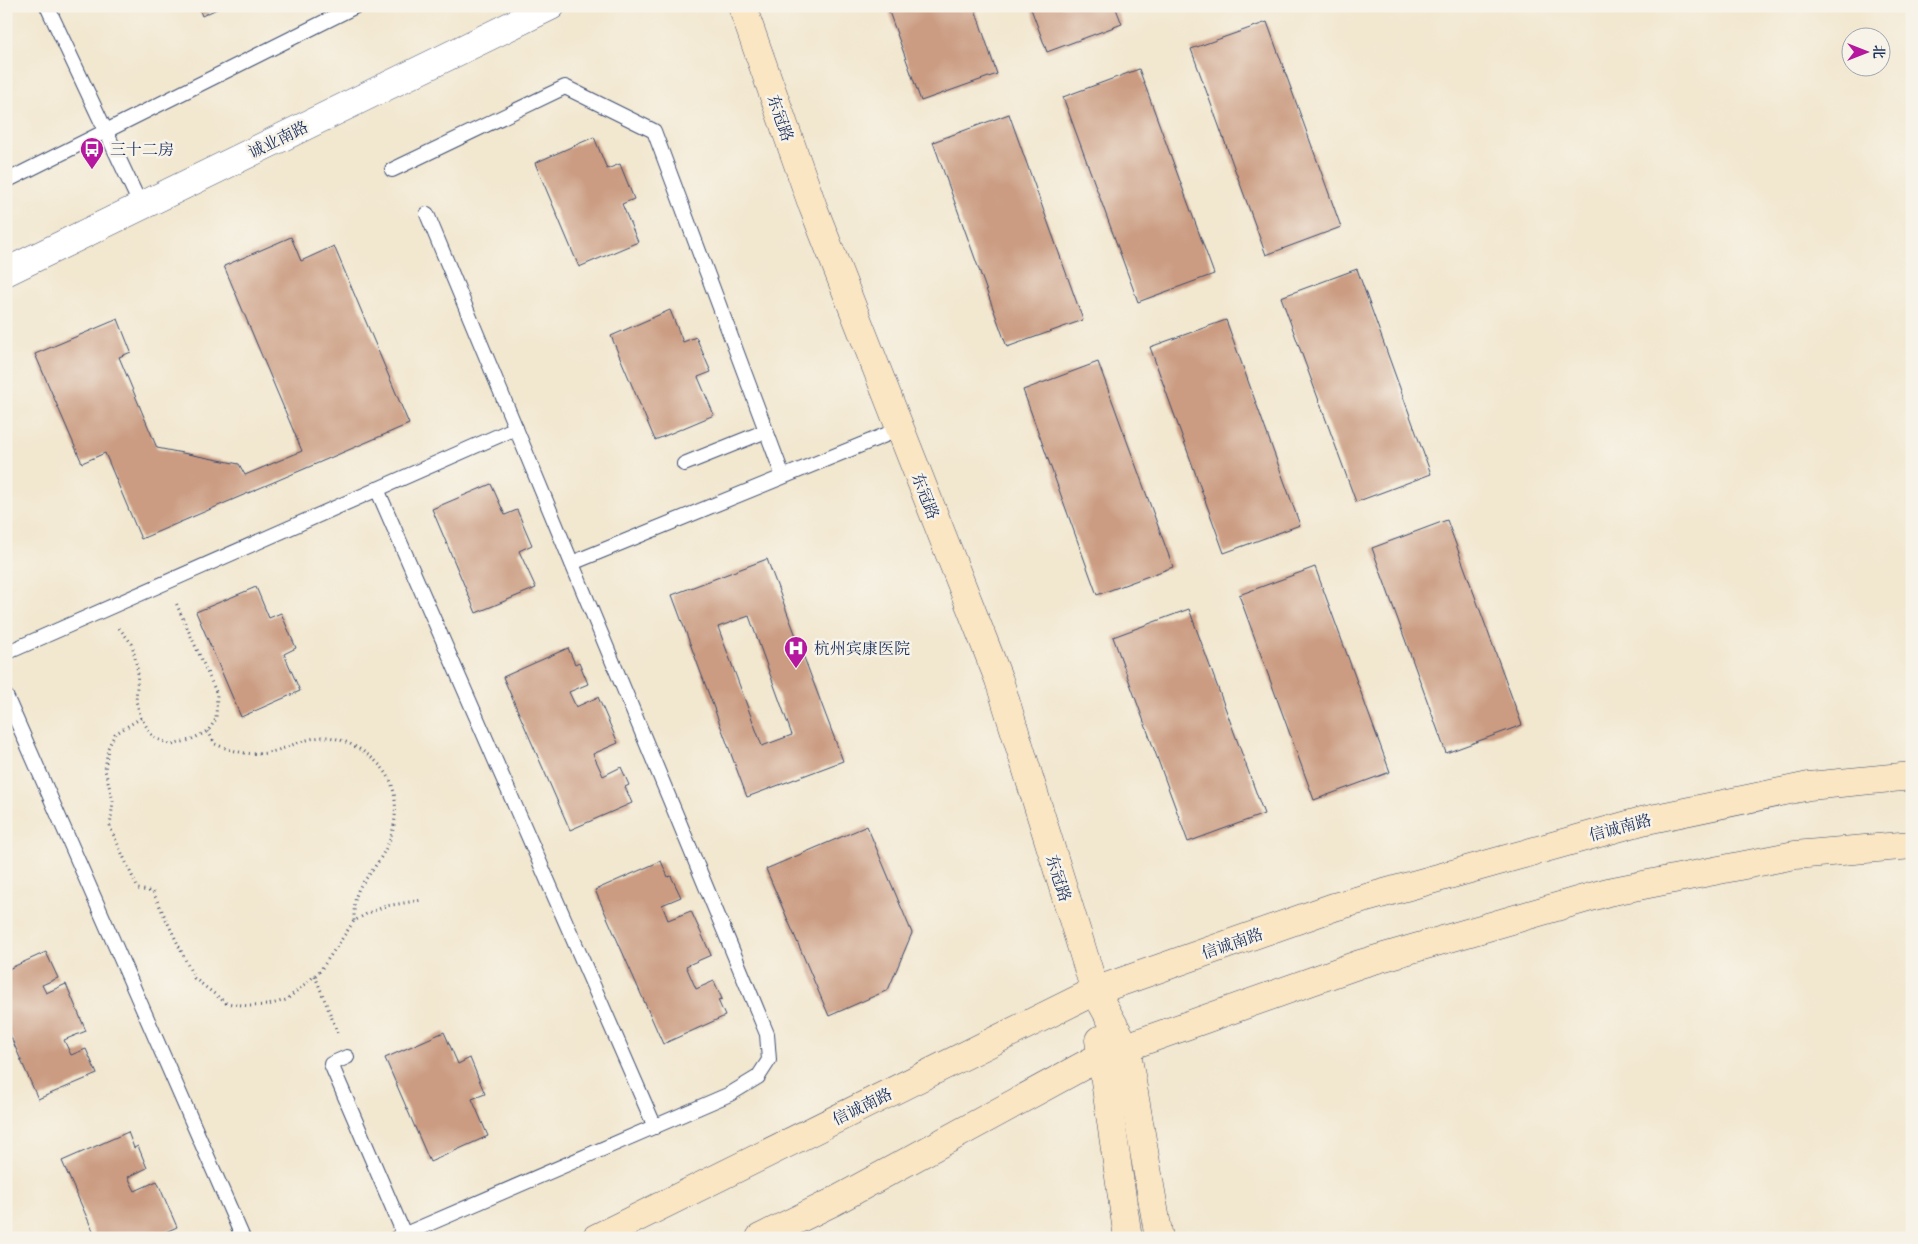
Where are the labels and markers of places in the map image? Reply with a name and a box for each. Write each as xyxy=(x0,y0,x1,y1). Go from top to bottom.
bus stop icon: 三十二房 xyxy=(79,136,105,170)
place label: 三十二房 xyxy=(110,139,174,160)
hospital icon: 杭州宾康医院 xyxy=(783,635,809,669)
place label: 杭州宾康医院 xyxy=(814,638,910,659)

